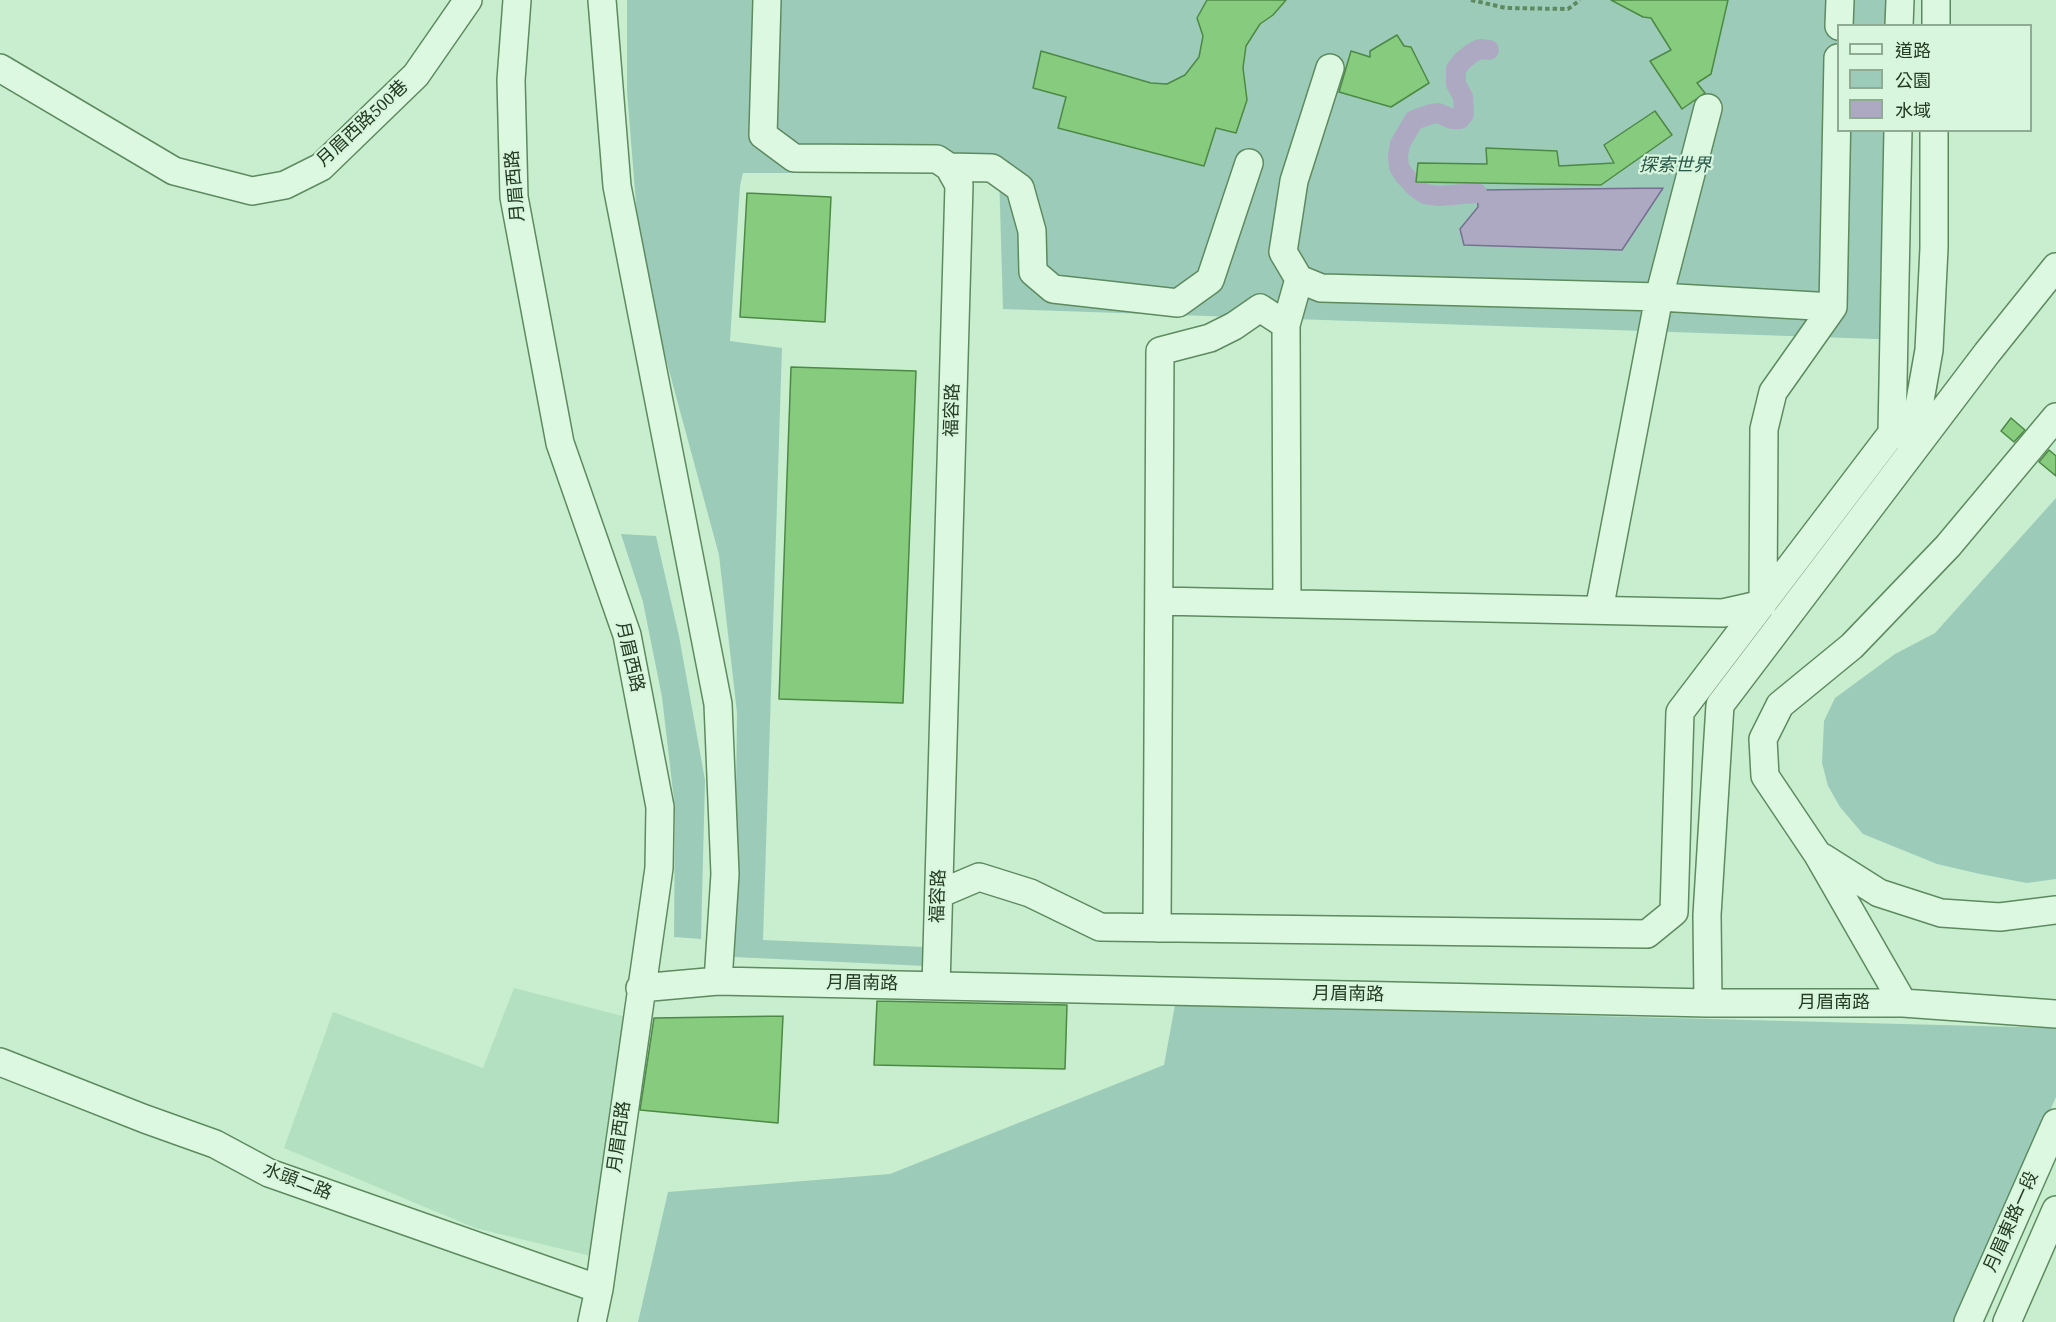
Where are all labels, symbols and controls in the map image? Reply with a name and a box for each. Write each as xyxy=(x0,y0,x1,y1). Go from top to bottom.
legend xyxy=(1837,24,2032,132)
text: 道路 xyxy=(1895,38,1931,63)
text: 公園 xyxy=(1895,68,1931,93)
street label: 月眉西路500巷 xyxy=(313,76,413,172)
text: 水域 xyxy=(1895,98,1931,123)
street label: 月眉西路 xyxy=(502,149,530,223)
park label: 探索世界 xyxy=(1639,155,1711,177)
street label: 福容路 xyxy=(941,383,965,437)
street label: 月眉西路 xyxy=(610,619,648,695)
street label: 福容路 xyxy=(927,869,951,923)
street label: 月眉南路 xyxy=(826,973,898,995)
street label: 月眉南路 xyxy=(1312,984,1384,1006)
street label: 月眉南路 xyxy=(1798,992,1870,1014)
street label: 月眉西路 xyxy=(604,1100,636,1174)
street label: 水頭二路 xyxy=(260,1159,334,1205)
street label: 月眉東路一段 xyxy=(1980,1168,2044,1276)

